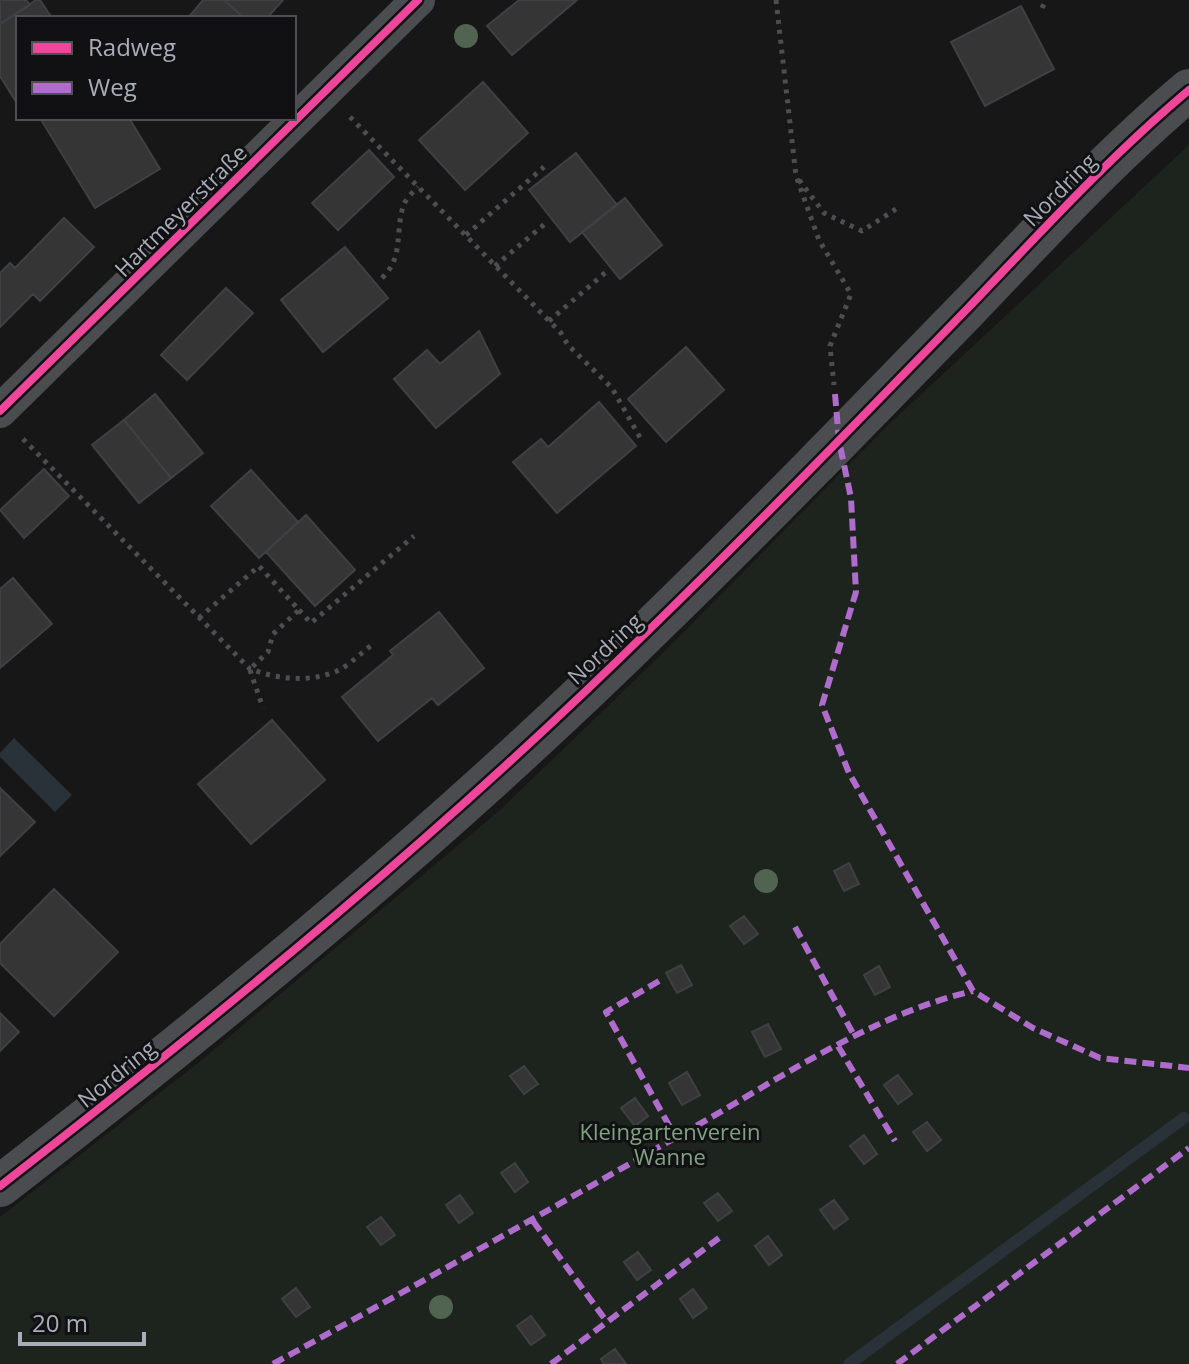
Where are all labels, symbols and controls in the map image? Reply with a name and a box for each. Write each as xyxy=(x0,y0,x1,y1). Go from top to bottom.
legend xyxy=(16,16,296,120)
text: Radweg xyxy=(88,30,176,63)
text: Weg xyxy=(88,70,137,103)
street label: Hartmeyerstraße xyxy=(107,137,253,283)
street label: Nordring xyxy=(1016,146,1102,232)
street label: Nordring xyxy=(560,606,648,690)
street label: Nordring xyxy=(71,1032,161,1114)
park label: Kleingartenverein Wanne xyxy=(579,1116,761,1171)
scale bar xyxy=(20,1296,144,1346)
text: 20 m xyxy=(32,1306,88,1339)

